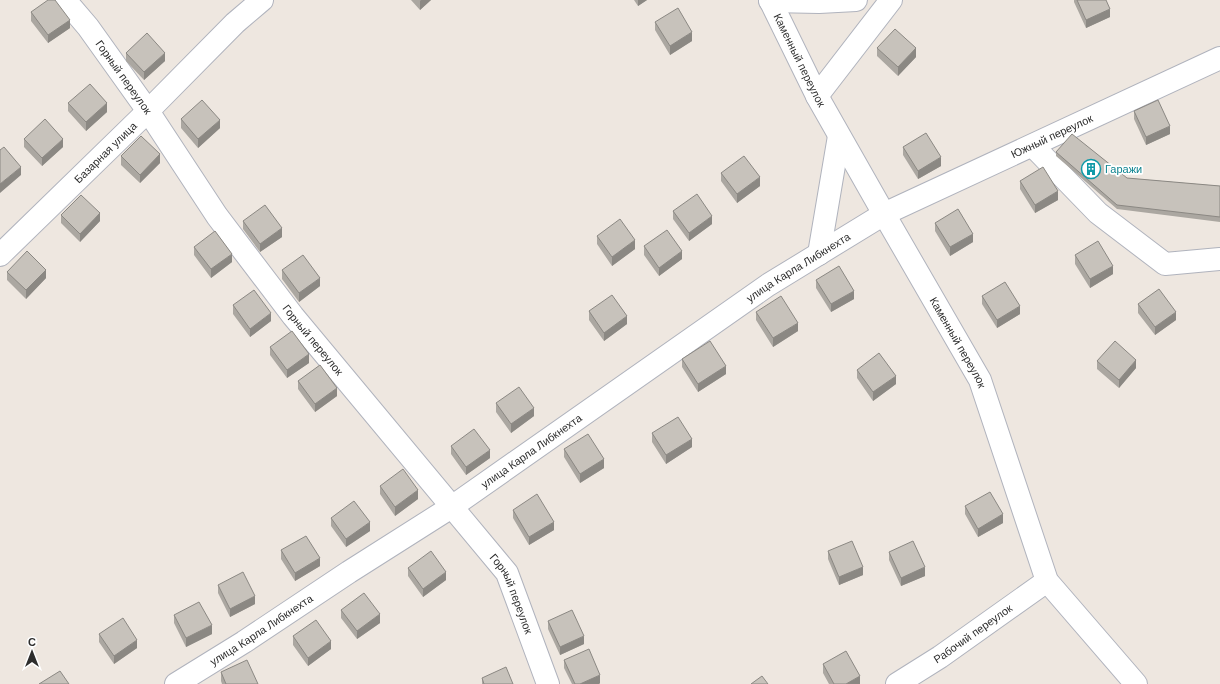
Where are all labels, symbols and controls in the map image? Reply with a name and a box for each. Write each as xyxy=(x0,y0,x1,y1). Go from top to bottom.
street label: Каменный переулок xyxy=(772,12,828,109)
street label: Горный переулок xyxy=(93,38,154,116)
street label: Южный переулок xyxy=(1009,112,1095,160)
street label: Базарная улица xyxy=(72,119,140,185)
building icon: Гаражи xyxy=(1080,158,1102,180)
place label: Гаражи xyxy=(1105,163,1142,175)
street label: улица Карла Либкнехта xyxy=(744,230,853,304)
street label: Каменный переулок xyxy=(927,295,988,390)
street label: Горный переулок xyxy=(280,302,346,378)
street label: улица Карла Либкнехта xyxy=(479,411,585,490)
street label: Горный переулок xyxy=(488,551,535,636)
street label: улица Карла Либкнехта xyxy=(208,592,316,668)
street label: Рабочий переулок xyxy=(931,602,1014,666)
north arrow xyxy=(12,632,52,672)
text: С xyxy=(28,636,36,648)

